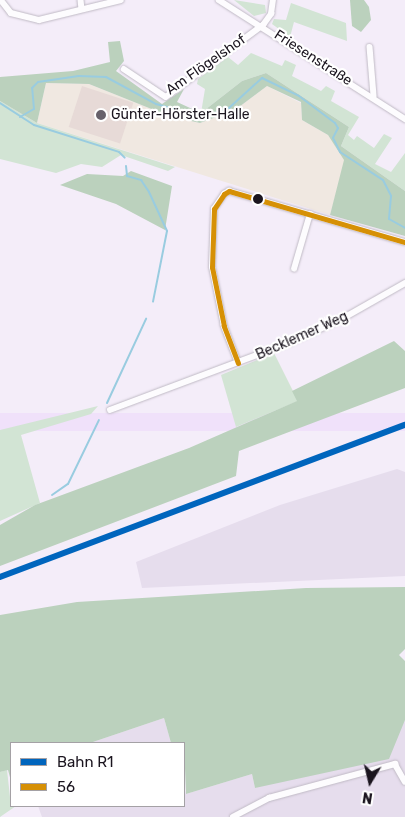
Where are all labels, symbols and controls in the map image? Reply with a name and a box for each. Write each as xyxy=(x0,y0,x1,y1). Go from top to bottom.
street label: Friesenstraße xyxy=(271,27,355,89)
street label: Am Flögelshof xyxy=(163,31,249,99)
place label: Günter-Hörster-Halle xyxy=(111,107,250,123)
marker: Günter-Hörster-Halle xyxy=(95,109,107,121)
unlabelled marker xyxy=(253,194,263,204)
street label: Becklemer Weg xyxy=(253,308,351,364)
legend xyxy=(10,742,185,807)
text: Bahn R1 xyxy=(57,753,113,771)
north arrow xyxy=(345,757,395,807)
text: 56 xyxy=(57,778,75,796)
text: N xyxy=(361,788,374,806)

